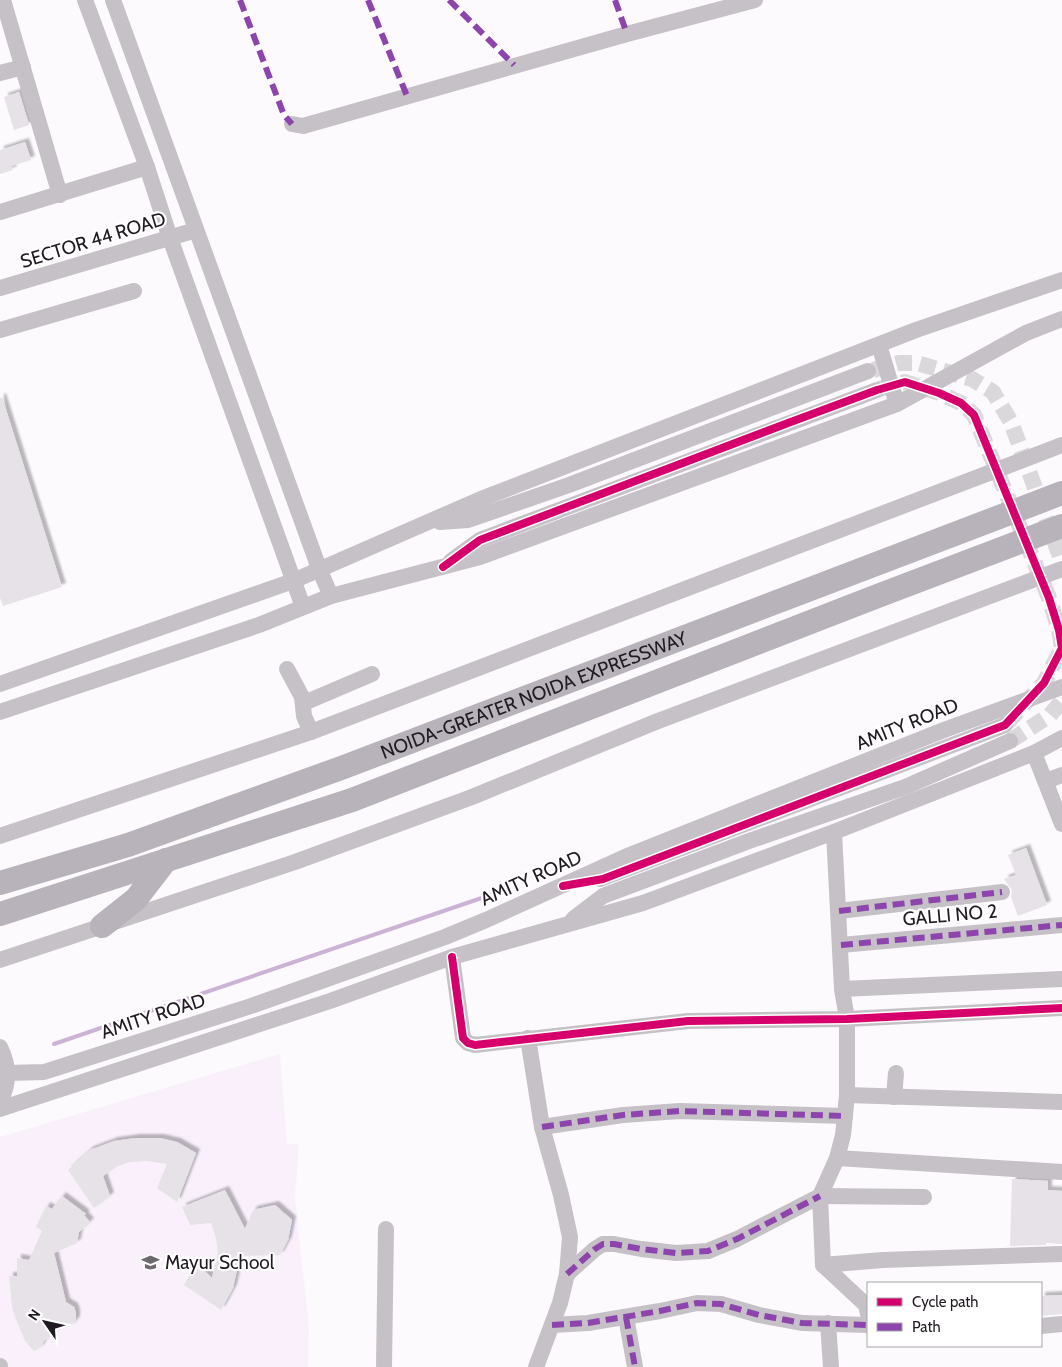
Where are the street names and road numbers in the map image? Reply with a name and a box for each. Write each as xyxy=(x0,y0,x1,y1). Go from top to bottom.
street label: SECTOR 44 ROAD xyxy=(18,207,169,273)
street label: NOIDA-GREATER NOIDA EXPRESSWAY xyxy=(377,626,690,764)
street label: AMITY ROAD xyxy=(852,693,962,755)
street label: AMITY ROAD xyxy=(477,845,585,911)
street label: GALLI NO 2 xyxy=(902,899,998,931)
street label: AMITY ROAD xyxy=(98,988,208,1044)

